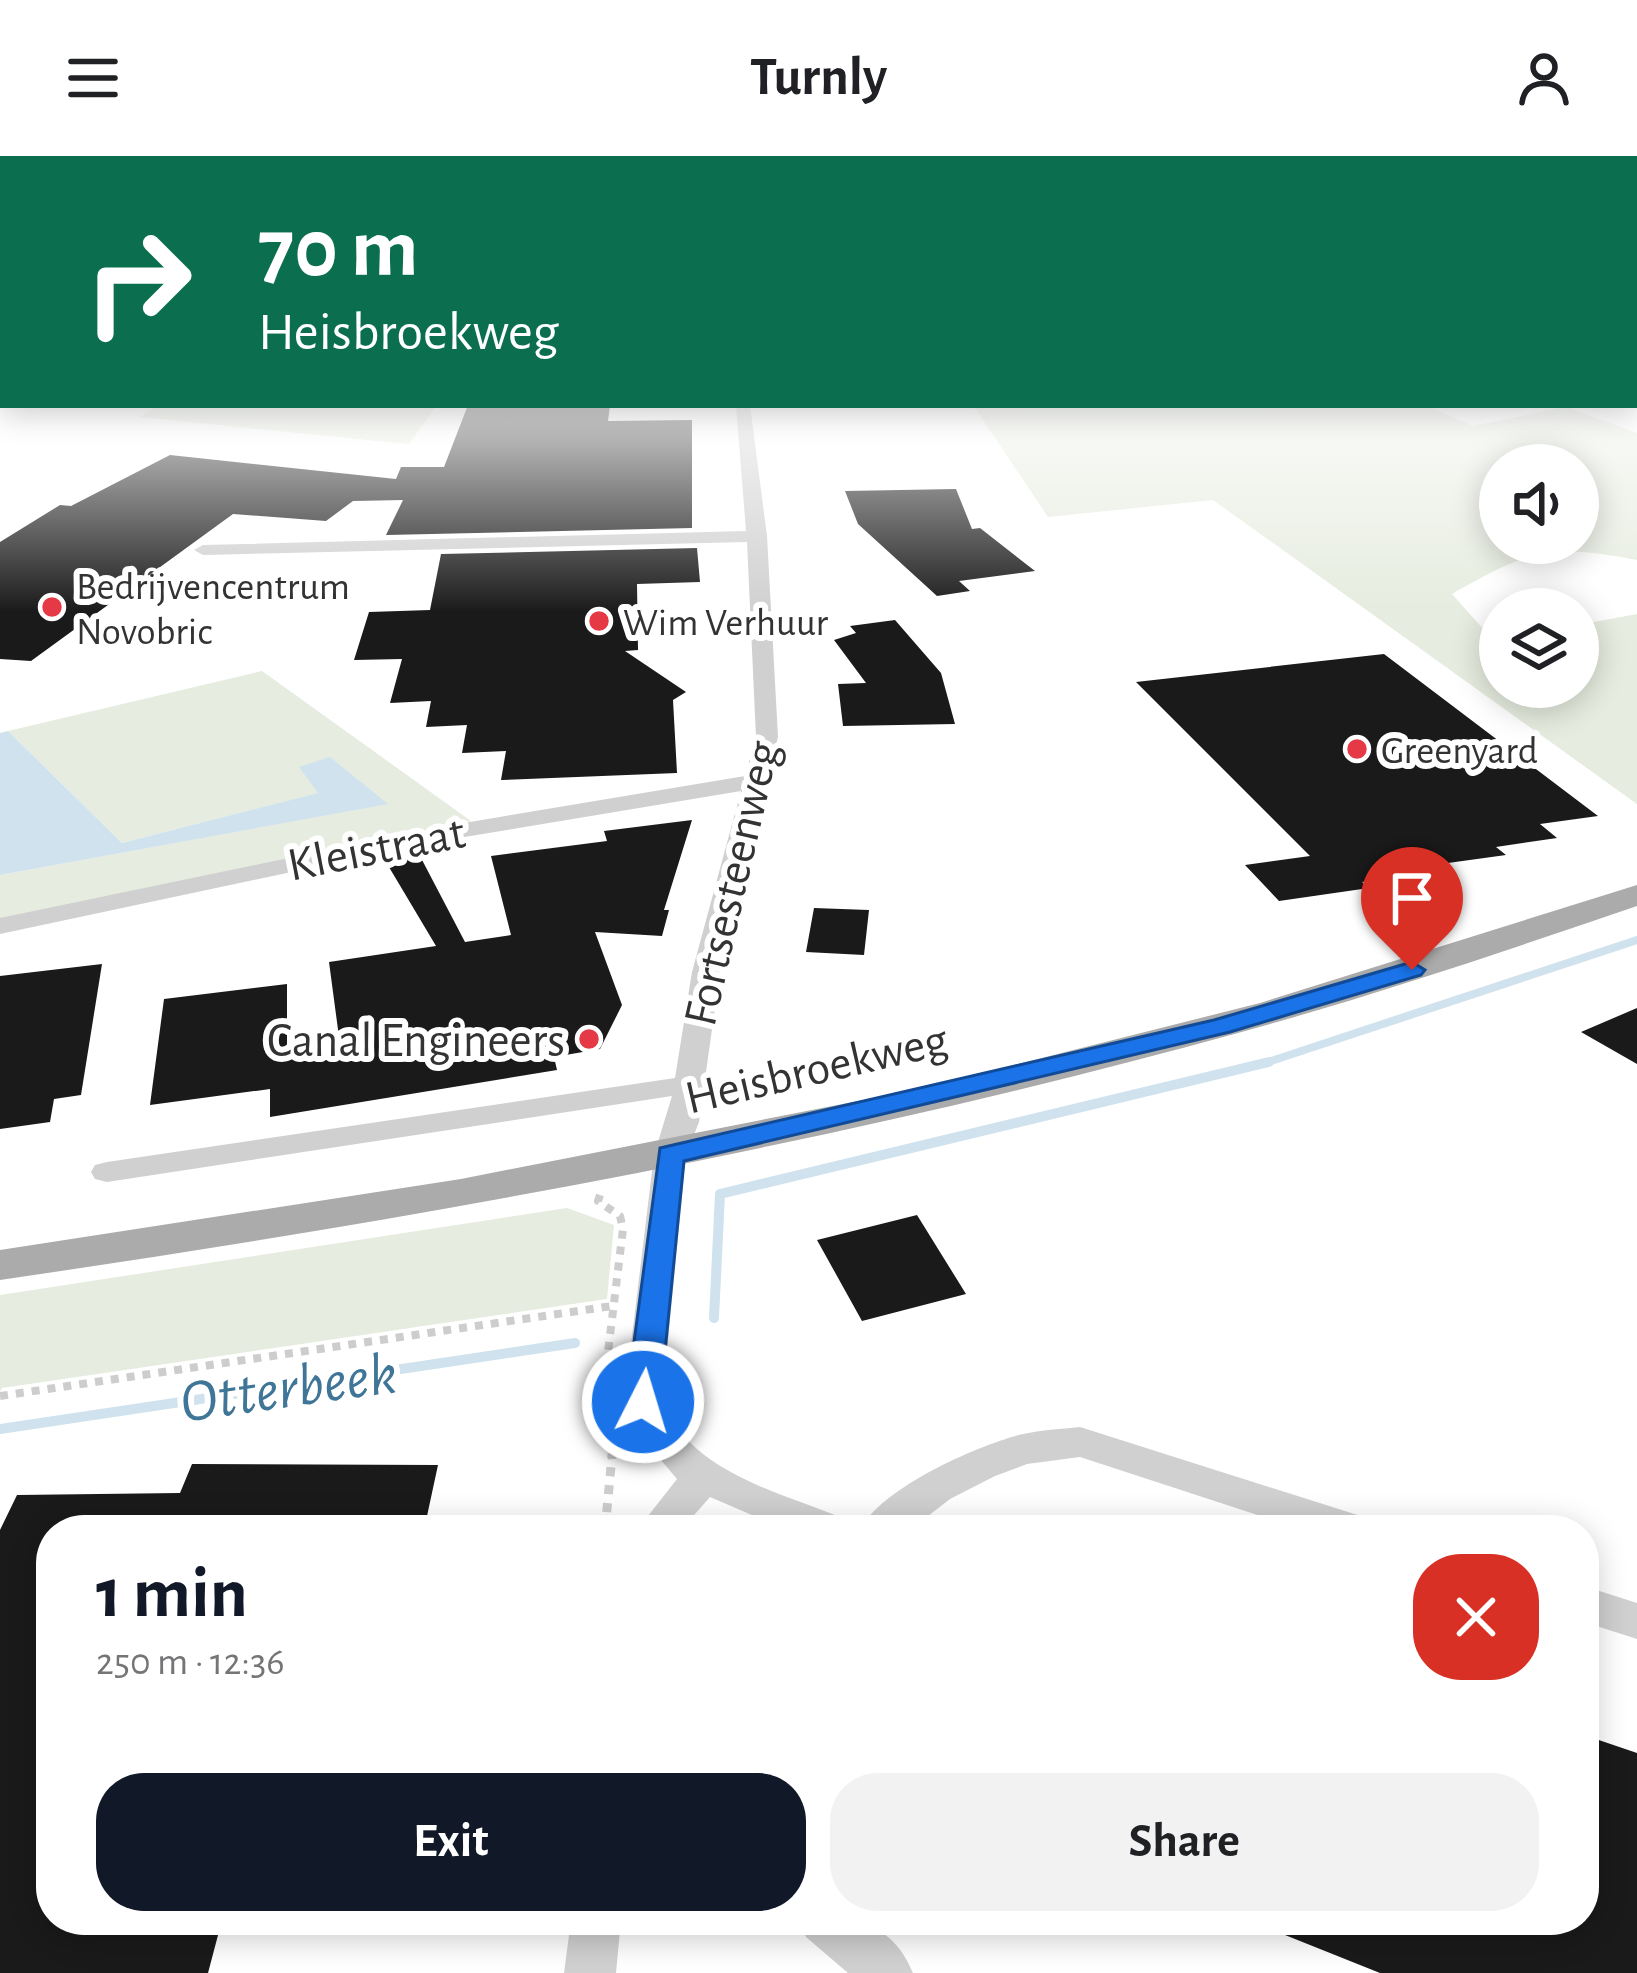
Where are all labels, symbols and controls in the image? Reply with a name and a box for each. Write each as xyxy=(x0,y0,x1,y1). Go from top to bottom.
icon: menu xyxy=(60,45,126,111)
icon: person xyxy=(1511,45,1577,111)
text: Turnly xyxy=(750,51,887,105)
icon: right xyxy=(60,204,216,360)
text: 70 m xyxy=(258,208,419,292)
text: Heisbroekweg xyxy=(258,306,559,360)
map controls xyxy=(1479,444,1599,708)
button: sound xyxy=(1479,444,1599,564)
place label: Bedrijvencentrum Novobric xyxy=(76,568,350,652)
button: layers xyxy=(1479,588,1599,708)
marker: Bedrijvencentrum Novobric xyxy=(39,594,65,620)
place label: Wim Verhuur xyxy=(623,604,828,643)
marker: Wim Verhuur xyxy=(586,608,612,634)
place label: Greenyard xyxy=(1381,732,1538,771)
street label: Fortsesteenweg xyxy=(677,736,789,1030)
marker: Greenyard xyxy=(1344,736,1370,762)
street label: Kleistraat xyxy=(284,809,469,891)
pin xyxy=(1361,847,1463,970)
icon: arrive xyxy=(1379,865,1445,931)
street label: Heisbroekweg xyxy=(681,1016,953,1123)
place label: Canal Engineers xyxy=(267,1018,565,1066)
marker: Canal Engineers xyxy=(576,1026,602,1052)
position arrow xyxy=(580,1339,706,1465)
water label: Otterbeek xyxy=(177,1344,400,1434)
button: close xyxy=(1413,1554,1539,1680)
text: 1 min xyxy=(96,1558,248,1630)
text: 250 m · 12:36 xyxy=(96,1643,285,1682)
button: Exit xyxy=(96,1773,806,1911)
button: Share xyxy=(830,1773,1539,1911)

